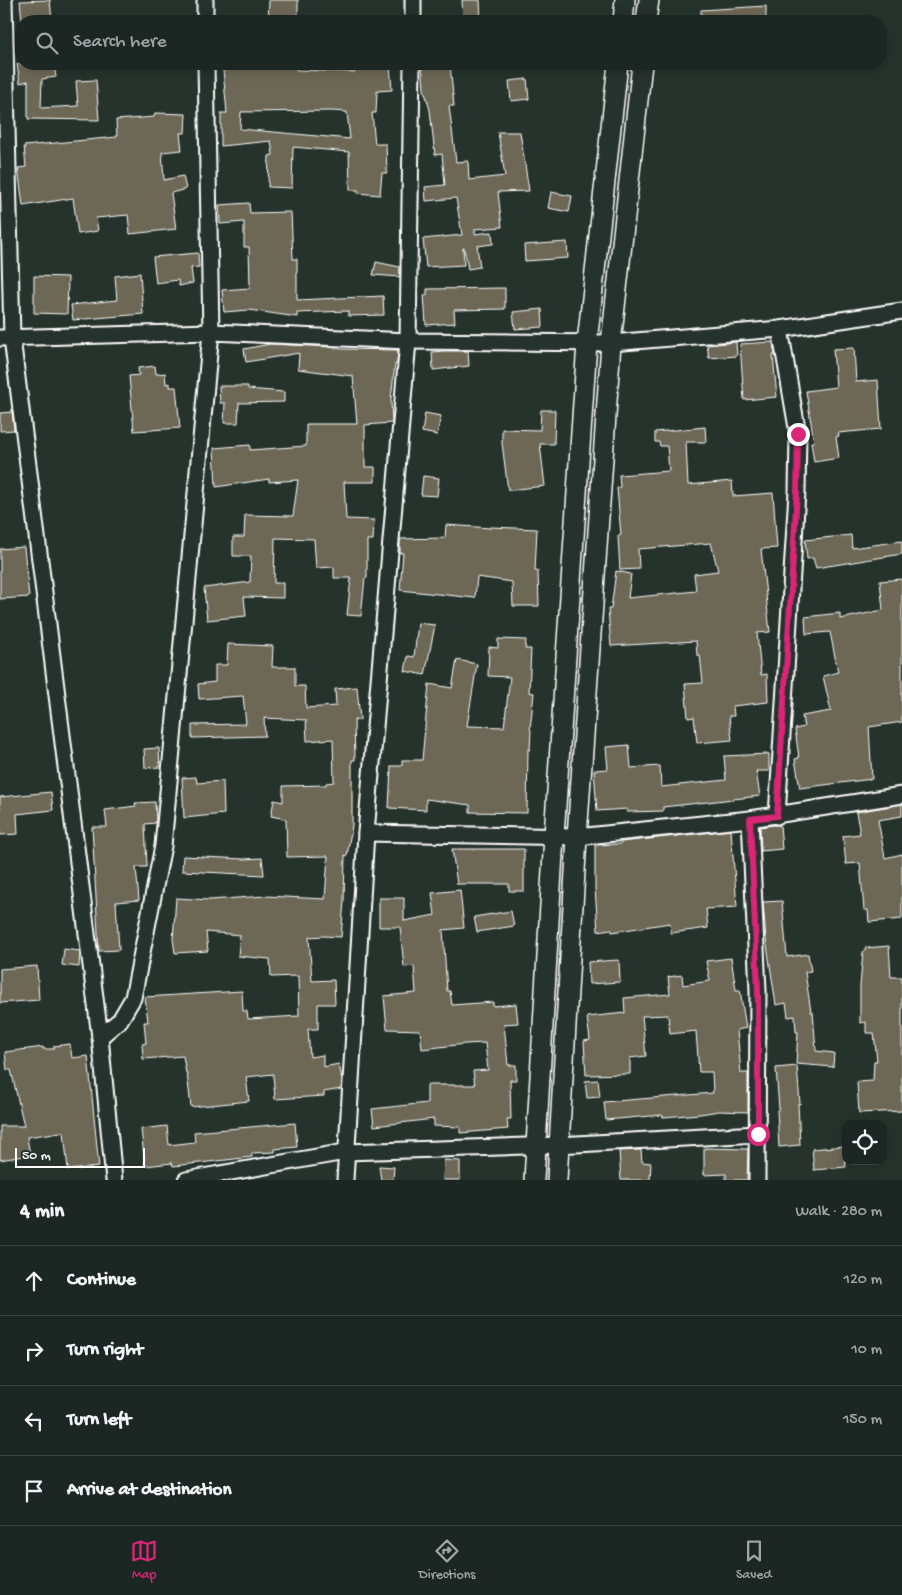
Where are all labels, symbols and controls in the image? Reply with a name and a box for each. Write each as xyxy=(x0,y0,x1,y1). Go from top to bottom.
search box xyxy=(15,15,887,70)
icon: search xyxy=(33,29,61,57)
text: Search here xyxy=(73,31,167,54)
route end xyxy=(787,423,810,446)
map controls xyxy=(842,1120,887,1165)
button: locate xyxy=(842,1120,887,1165)
route start xyxy=(747,1123,770,1146)
scale bar xyxy=(15,1145,145,1168)
text: 50 m xyxy=(22,1148,51,1165)
text: 4 min xyxy=(20,1200,64,1225)
text: Walk · 280 m xyxy=(795,1203,882,1222)
icon: ahead xyxy=(20,1267,48,1295)
text: Continue xyxy=(67,1269,136,1292)
text: 120 m xyxy=(843,1271,882,1290)
icon: right xyxy=(20,1337,48,1365)
text: Turn right xyxy=(67,1339,143,1362)
text: 10 m xyxy=(851,1341,882,1360)
icon: left xyxy=(20,1407,48,1435)
text: Turn left xyxy=(67,1409,131,1432)
text: 150 m xyxy=(843,1411,882,1430)
icon: arrive xyxy=(20,1477,48,1505)
text: Arrive at destination xyxy=(67,1479,231,1502)
tab: Map xyxy=(130,1537,158,1584)
tab: Directions xyxy=(419,1537,476,1584)
tab: Saved xyxy=(736,1537,772,1584)

